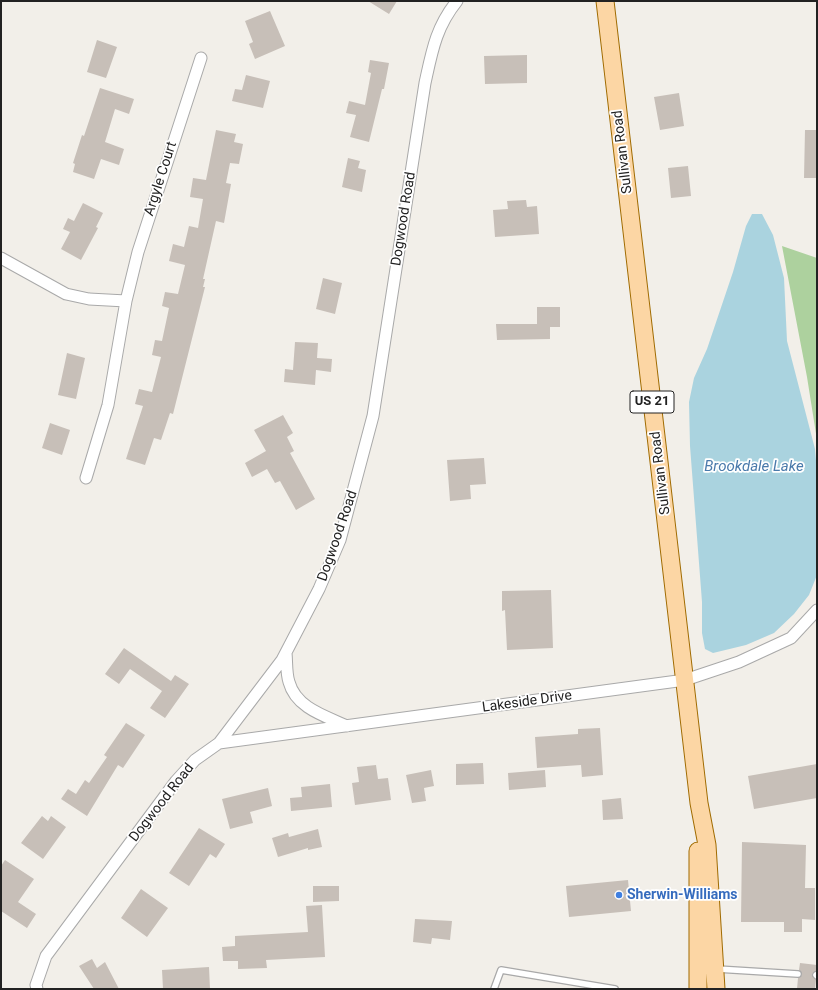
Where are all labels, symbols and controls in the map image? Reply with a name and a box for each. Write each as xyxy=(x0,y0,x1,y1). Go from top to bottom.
street label: Sullivan Road xyxy=(610,109,636,195)
street label: Argyle Court xyxy=(141,140,181,218)
street label: Dogwood Road xyxy=(388,171,420,267)
road number: US 21 xyxy=(630,391,674,413)
street label: Sullivan Road xyxy=(648,430,674,516)
water label: Brookdale Lake xyxy=(704,458,804,476)
street label: Dogwood Road xyxy=(315,488,361,584)
street label: Lakeside Drive xyxy=(481,687,573,717)
street label: Dogwood Road xyxy=(126,760,198,846)
place label: Sherwin-Williams xyxy=(627,887,737,903)
marker: Sherwin-Williams xyxy=(614,890,624,900)

